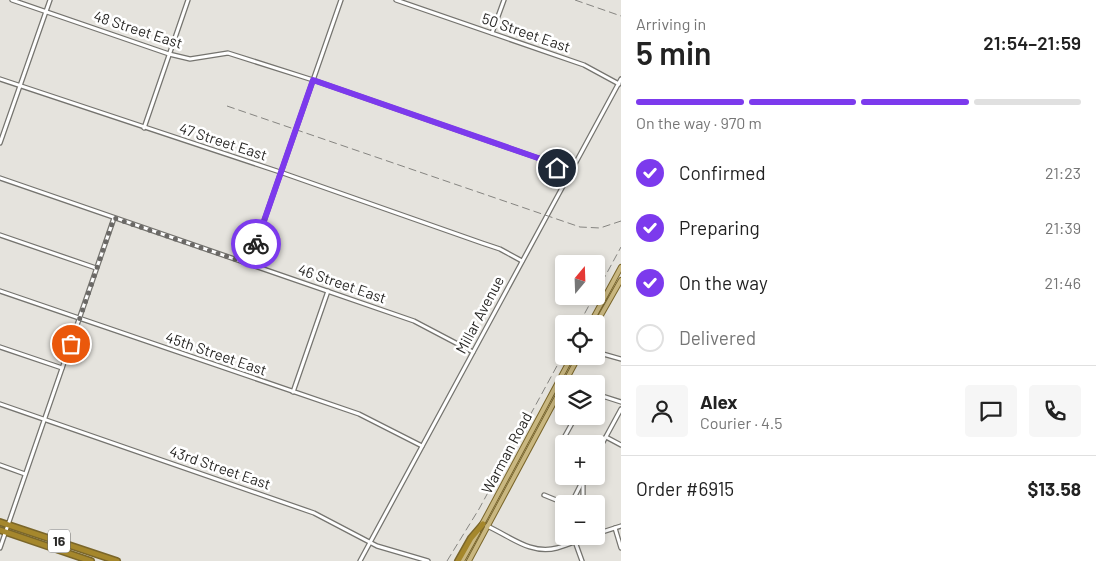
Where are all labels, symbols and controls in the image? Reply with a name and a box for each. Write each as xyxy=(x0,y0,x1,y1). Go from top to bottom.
street label: 48 Street East xyxy=(92,6,185,52)
street label: 50 Street East xyxy=(480,8,573,56)
text: Arriving in xyxy=(636,14,706,33)
text: 21:54–21:59 xyxy=(983,31,1081,54)
text: 5 min xyxy=(636,33,711,71)
text: On the way · 970 m xyxy=(636,113,762,132)
street label: 47 Street East xyxy=(177,118,269,164)
pin xyxy=(536,147,578,189)
icon: home xyxy=(543,154,571,182)
icon: check xyxy=(636,159,664,187)
text: Confirmed xyxy=(679,161,766,184)
text: 21:23 xyxy=(1045,163,1081,182)
icon: check xyxy=(636,214,664,242)
text: Preparing xyxy=(679,216,760,239)
text: 21:39 xyxy=(1045,218,1081,237)
courier xyxy=(231,219,281,269)
icon: bike xyxy=(242,230,270,258)
north arrow xyxy=(555,255,605,305)
map controls xyxy=(555,255,605,545)
street label: 46 Street East xyxy=(296,260,389,307)
icon: check xyxy=(636,269,664,297)
text: On the way xyxy=(679,271,768,294)
street label: Millar Avenue xyxy=(451,273,507,356)
text: 21:46 xyxy=(1045,273,1081,292)
button: locate xyxy=(555,315,605,365)
pin xyxy=(50,323,92,365)
text: Delivered xyxy=(679,326,756,349)
street label: 45th Street East xyxy=(163,327,269,379)
icon: bag xyxy=(57,330,85,358)
button: layers xyxy=(555,375,605,425)
button: person xyxy=(636,385,688,437)
button: chat xyxy=(965,385,1017,437)
button: phone xyxy=(1029,385,1081,437)
text: Alex xyxy=(700,390,738,413)
street label: Warman Road xyxy=(477,409,535,496)
text: Courier · 4.5 xyxy=(700,413,783,432)
button: + xyxy=(555,435,605,485)
street label: 43rd Street East xyxy=(167,441,273,493)
text: Order #6915 xyxy=(636,477,734,500)
text: $13.58 xyxy=(1027,477,1081,500)
button: − xyxy=(555,495,605,545)
road number: 16 xyxy=(48,530,70,552)

